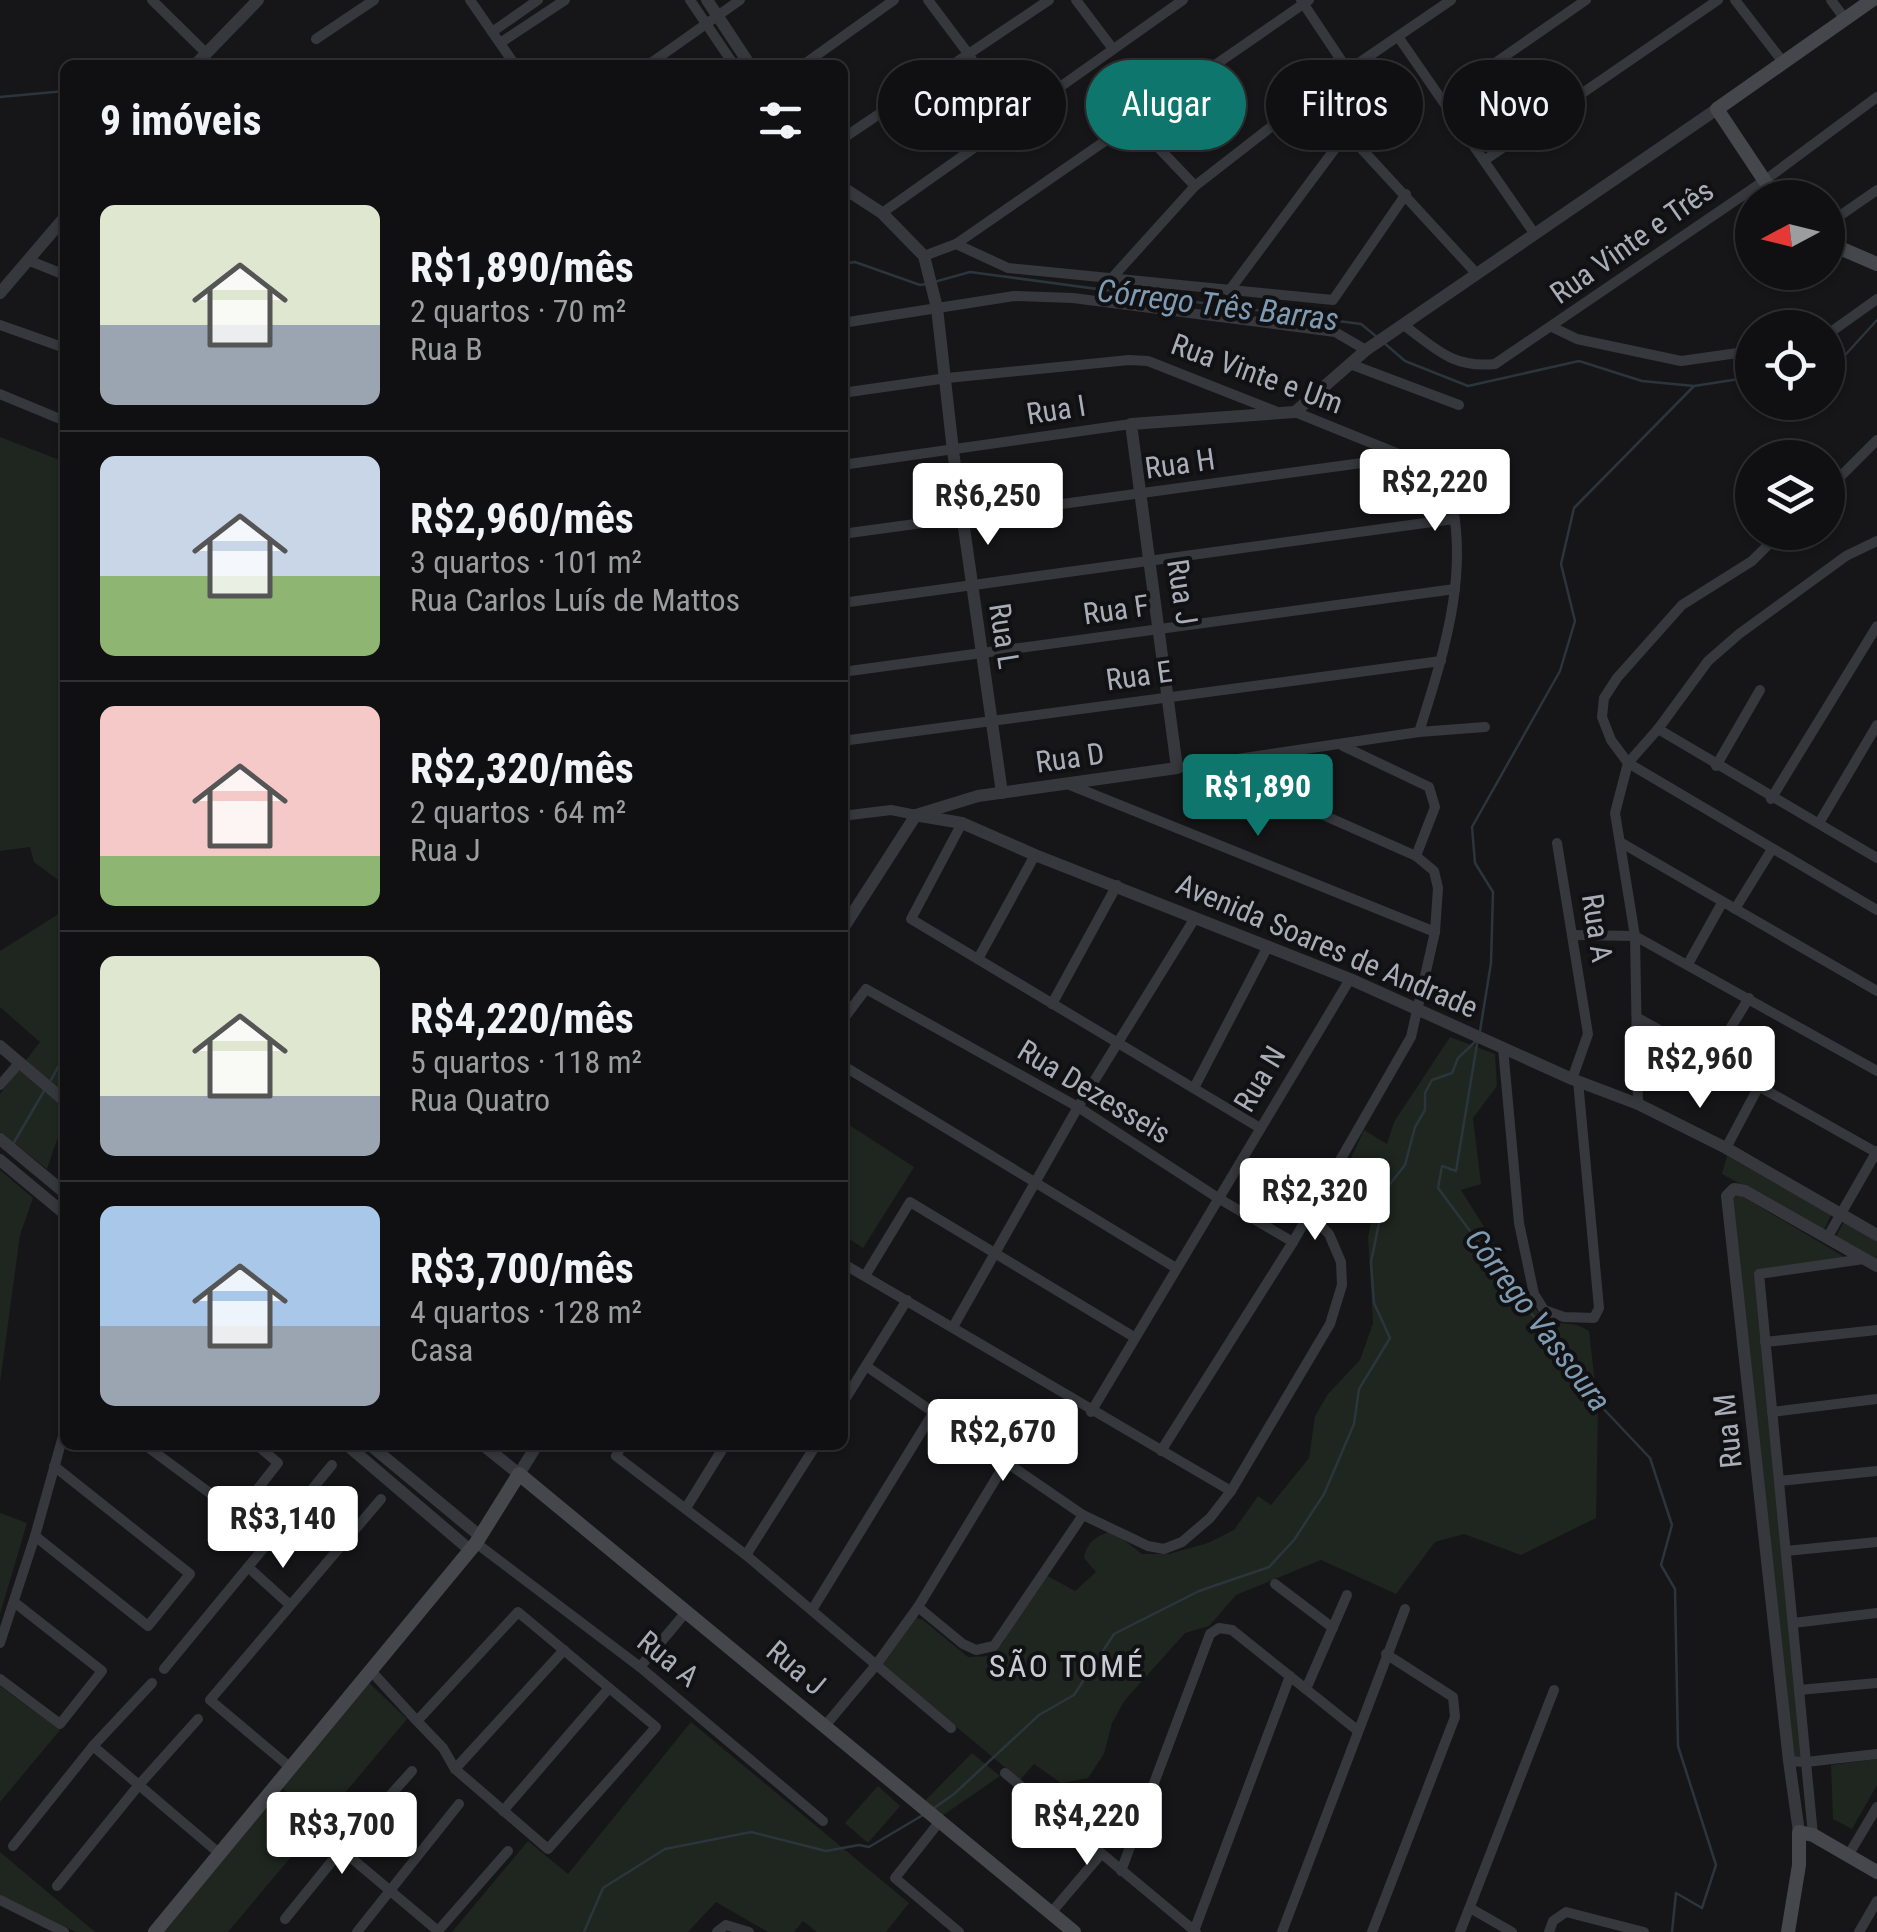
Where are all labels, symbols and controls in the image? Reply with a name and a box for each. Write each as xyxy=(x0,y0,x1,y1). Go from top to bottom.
chip: Comprar xyxy=(878,60,1066,150)
chip: Alugar xyxy=(1086,60,1246,150)
chip: Filtros xyxy=(1266,60,1423,150)
chip: Novo xyxy=(1443,60,1585,150)
icon: filters xyxy=(753,93,808,148)
text: 9 imóveis xyxy=(100,96,262,145)
street label: Rua Vinte e Três xyxy=(1543,172,1720,311)
north arrow xyxy=(1735,180,1845,290)
map controls xyxy=(1735,180,1845,550)
text: R$1,890/mês xyxy=(410,243,634,292)
icon: home xyxy=(180,245,300,365)
water label: Córrego Três Barras xyxy=(1095,271,1341,339)
text: 2 quartos · 70 m² xyxy=(410,292,626,330)
button: locate xyxy=(1735,310,1845,420)
street label: Rua Vinte e Um xyxy=(1167,326,1348,421)
text: Rua B xyxy=(410,330,483,368)
street label: Rua I xyxy=(1024,388,1088,431)
button: layers xyxy=(1735,440,1845,550)
street label: Rua H xyxy=(1143,441,1217,486)
pin: R$2,220 xyxy=(1343,449,1527,534)
text: R$2,220 xyxy=(1382,462,1488,500)
pin: R$6,250 xyxy=(896,463,1080,548)
text: R$6,250 xyxy=(935,476,1041,514)
text: R$2,960/mês xyxy=(410,494,634,543)
icon: home xyxy=(180,496,300,616)
text: 3 quartos · 101 m² xyxy=(410,543,642,581)
street label: Rua J xyxy=(1160,556,1205,627)
text: Rua Carlos Luís de Mattos xyxy=(410,581,740,619)
street label: Rua F xyxy=(1081,588,1151,631)
street label: Rua L xyxy=(982,601,1027,671)
street label: Rua E xyxy=(1104,654,1174,697)
street label: Rua D xyxy=(1033,735,1106,780)
text: R$2,320/mês xyxy=(410,744,634,793)
icon: home xyxy=(180,746,300,866)
pin: R$1,890 xyxy=(1166,754,1350,839)
text: R$1,890 xyxy=(1205,767,1311,805)
text: 2 quartos · 64 m² xyxy=(410,793,626,831)
text: Rua J xyxy=(410,831,481,869)
street label: Avenida Soares de Andrade xyxy=(1171,866,1483,1025)
street label: Rua A xyxy=(1575,891,1620,965)
text: R$4,220/mês xyxy=(410,994,634,1043)
icon: home xyxy=(180,996,300,1116)
pin: R$2,960 xyxy=(1608,1026,1792,1111)
street label: Rua Dezesseis xyxy=(1012,1032,1177,1151)
text: R$2,960 xyxy=(1647,1039,1753,1077)
street label: Rua N xyxy=(1226,1040,1293,1118)
text: 5 quartos · 118 m² xyxy=(410,1043,642,1081)
text: Rua Quatro xyxy=(410,1081,550,1119)
pin: R$2,320 xyxy=(1223,1158,1407,1243)
text: R$2,320 xyxy=(1262,1171,1368,1209)
water label: Córrego Vassoura xyxy=(1457,1221,1619,1419)
text: R$3,700/mês xyxy=(410,1244,634,1293)
icon: home xyxy=(180,1246,300,1366)
text: 4 quartos · 128 m² xyxy=(410,1293,642,1331)
text: Casa xyxy=(410,1331,473,1369)
street label: Rua M xyxy=(1706,1392,1749,1470)
pin: R$2,670 xyxy=(911,1399,1095,1484)
text: R$2,670 xyxy=(950,1412,1056,1450)
pin: R$3,140 xyxy=(191,1486,375,1571)
text: R$3,140 xyxy=(230,1499,336,1537)
street label: Rua A xyxy=(630,1623,706,1694)
street label: Rua J xyxy=(760,1633,833,1702)
district label: SÃO TOMÉ xyxy=(989,1647,1145,1685)
pin: R$4,220 xyxy=(995,1783,1179,1868)
pin: R$3,700 xyxy=(250,1792,434,1877)
text: R$4,220 xyxy=(1034,1796,1140,1834)
text: R$3,700 xyxy=(289,1805,395,1843)

